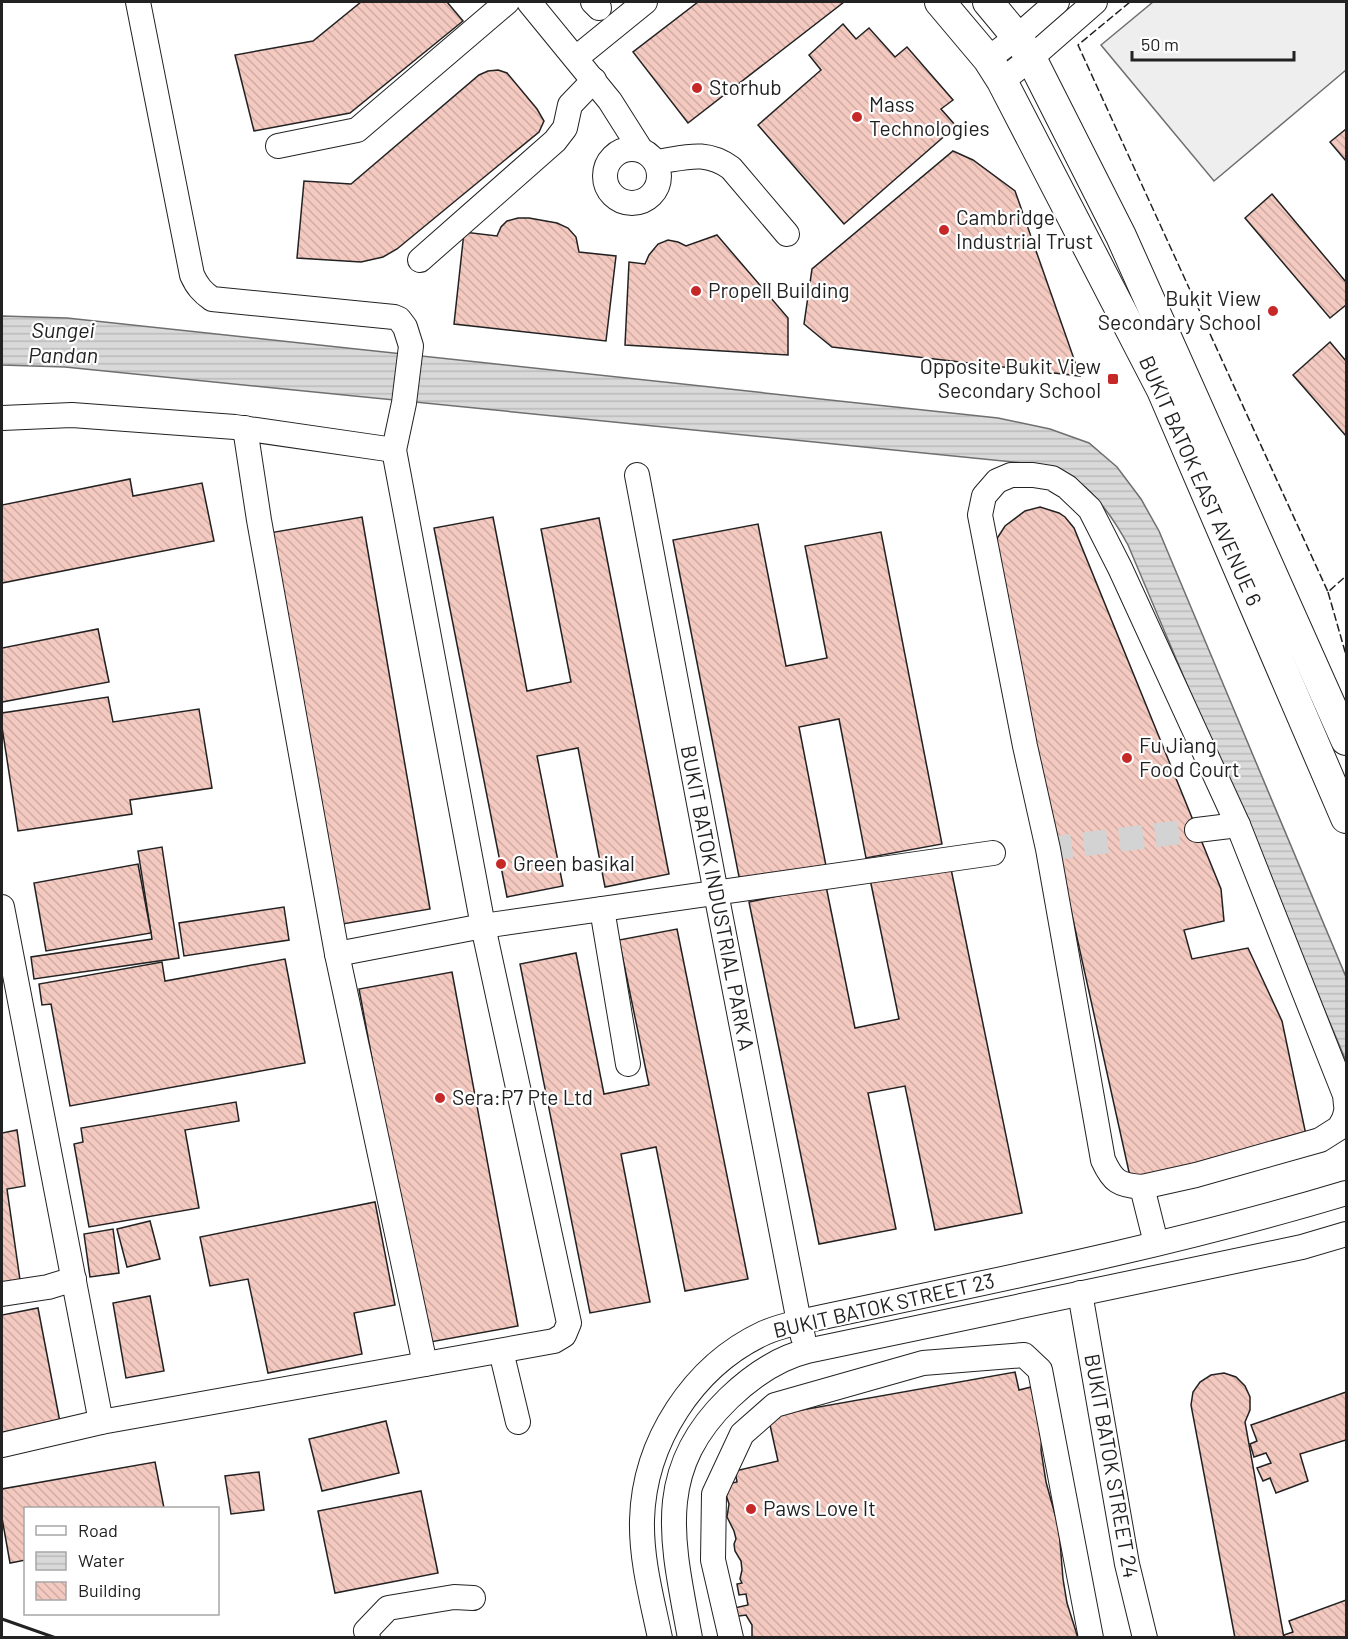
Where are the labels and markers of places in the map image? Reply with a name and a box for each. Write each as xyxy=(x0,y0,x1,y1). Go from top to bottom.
place label: Storhub xyxy=(709,74,782,99)
marker: Storhub xyxy=(690,81,704,95)
place label: Mass Technologies xyxy=(869,91,990,140)
marker: Mass Technologies xyxy=(850,110,864,124)
place label: Cambridge Industrial Trust xyxy=(956,204,1093,253)
marker: Cambridge Industrial Trust xyxy=(937,223,951,237)
place label: Propell Building xyxy=(708,277,850,302)
marker: Propell Building xyxy=(689,284,703,298)
place label: Bukit View Secondary School xyxy=(1098,285,1261,334)
marker: Bukit View Secondary School xyxy=(1266,304,1280,318)
place label: Opposite Bukit View Secondary School xyxy=(920,353,1101,402)
marker: Opposite Bukit View Secondary School xyxy=(1106,372,1120,386)
place label: Fu Jiang Food Court xyxy=(1139,732,1240,781)
marker: Fu Jiang Food Court xyxy=(1120,751,1134,765)
place label: Green basikal xyxy=(513,850,635,875)
marker: Green basikal xyxy=(494,857,508,871)
place label: Sera:P7 Pte Ltd xyxy=(452,1084,593,1109)
marker: Sera:P7 Pte Ltd xyxy=(433,1091,447,1105)
place label: Paws Love It xyxy=(763,1495,876,1520)
marker: Paws Love It xyxy=(744,1502,758,1516)

